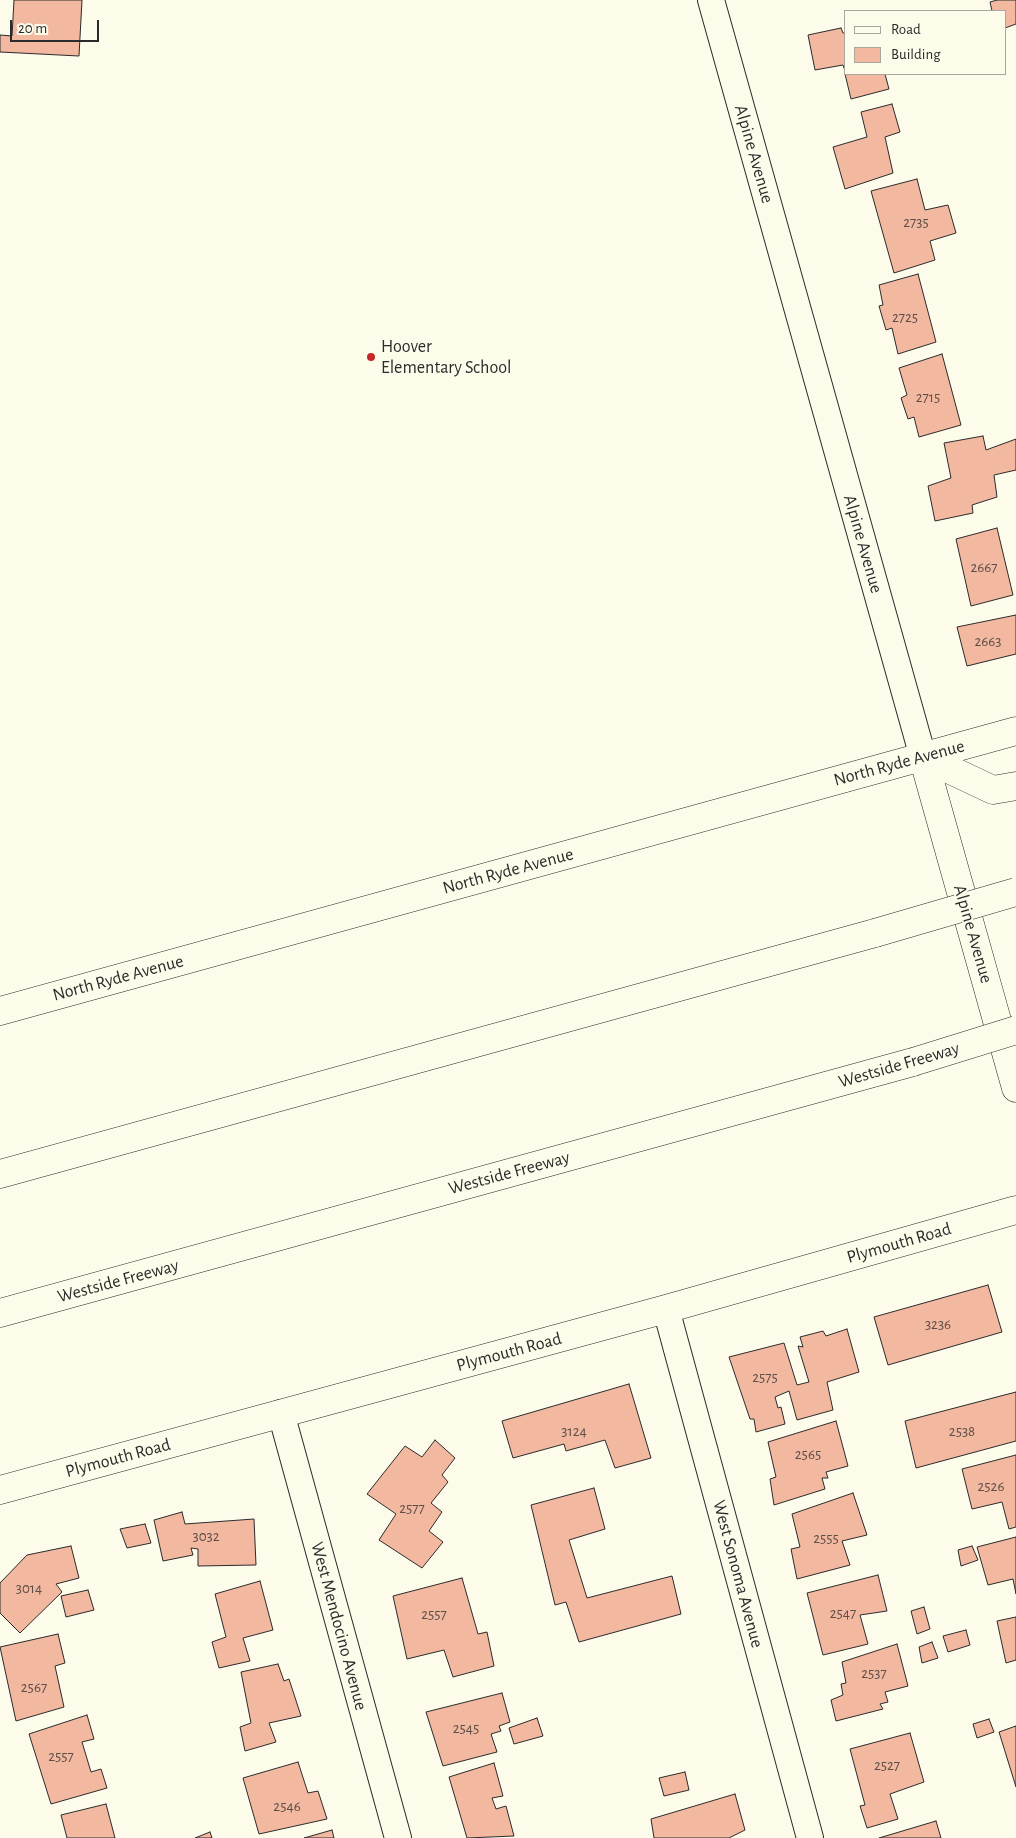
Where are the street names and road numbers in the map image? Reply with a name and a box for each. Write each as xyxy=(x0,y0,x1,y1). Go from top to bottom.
street label: Alpine Avenue xyxy=(730,102,778,206)
street label: Alpine Avenue xyxy=(839,492,887,596)
street label: North Ryde Avenue xyxy=(831,735,967,791)
street label: North Ryde Avenue xyxy=(440,843,576,899)
street label: Alpine Avenue xyxy=(949,882,997,986)
street label: North Ryde Avenue xyxy=(50,950,186,1006)
street label: Westside Freeway xyxy=(836,1037,962,1093)
street label: Westside Freeway xyxy=(446,1146,572,1200)
street label: Plymouth Road xyxy=(844,1218,954,1268)
street label: Westside Freeway xyxy=(55,1254,181,1308)
street label: Plymouth Road xyxy=(454,1328,564,1376)
street label: Plymouth Road xyxy=(63,1434,173,1482)
street label: West Sonoma Avenue xyxy=(708,1498,768,1650)
street label: West Mendocino Avenue xyxy=(306,1539,372,1713)

